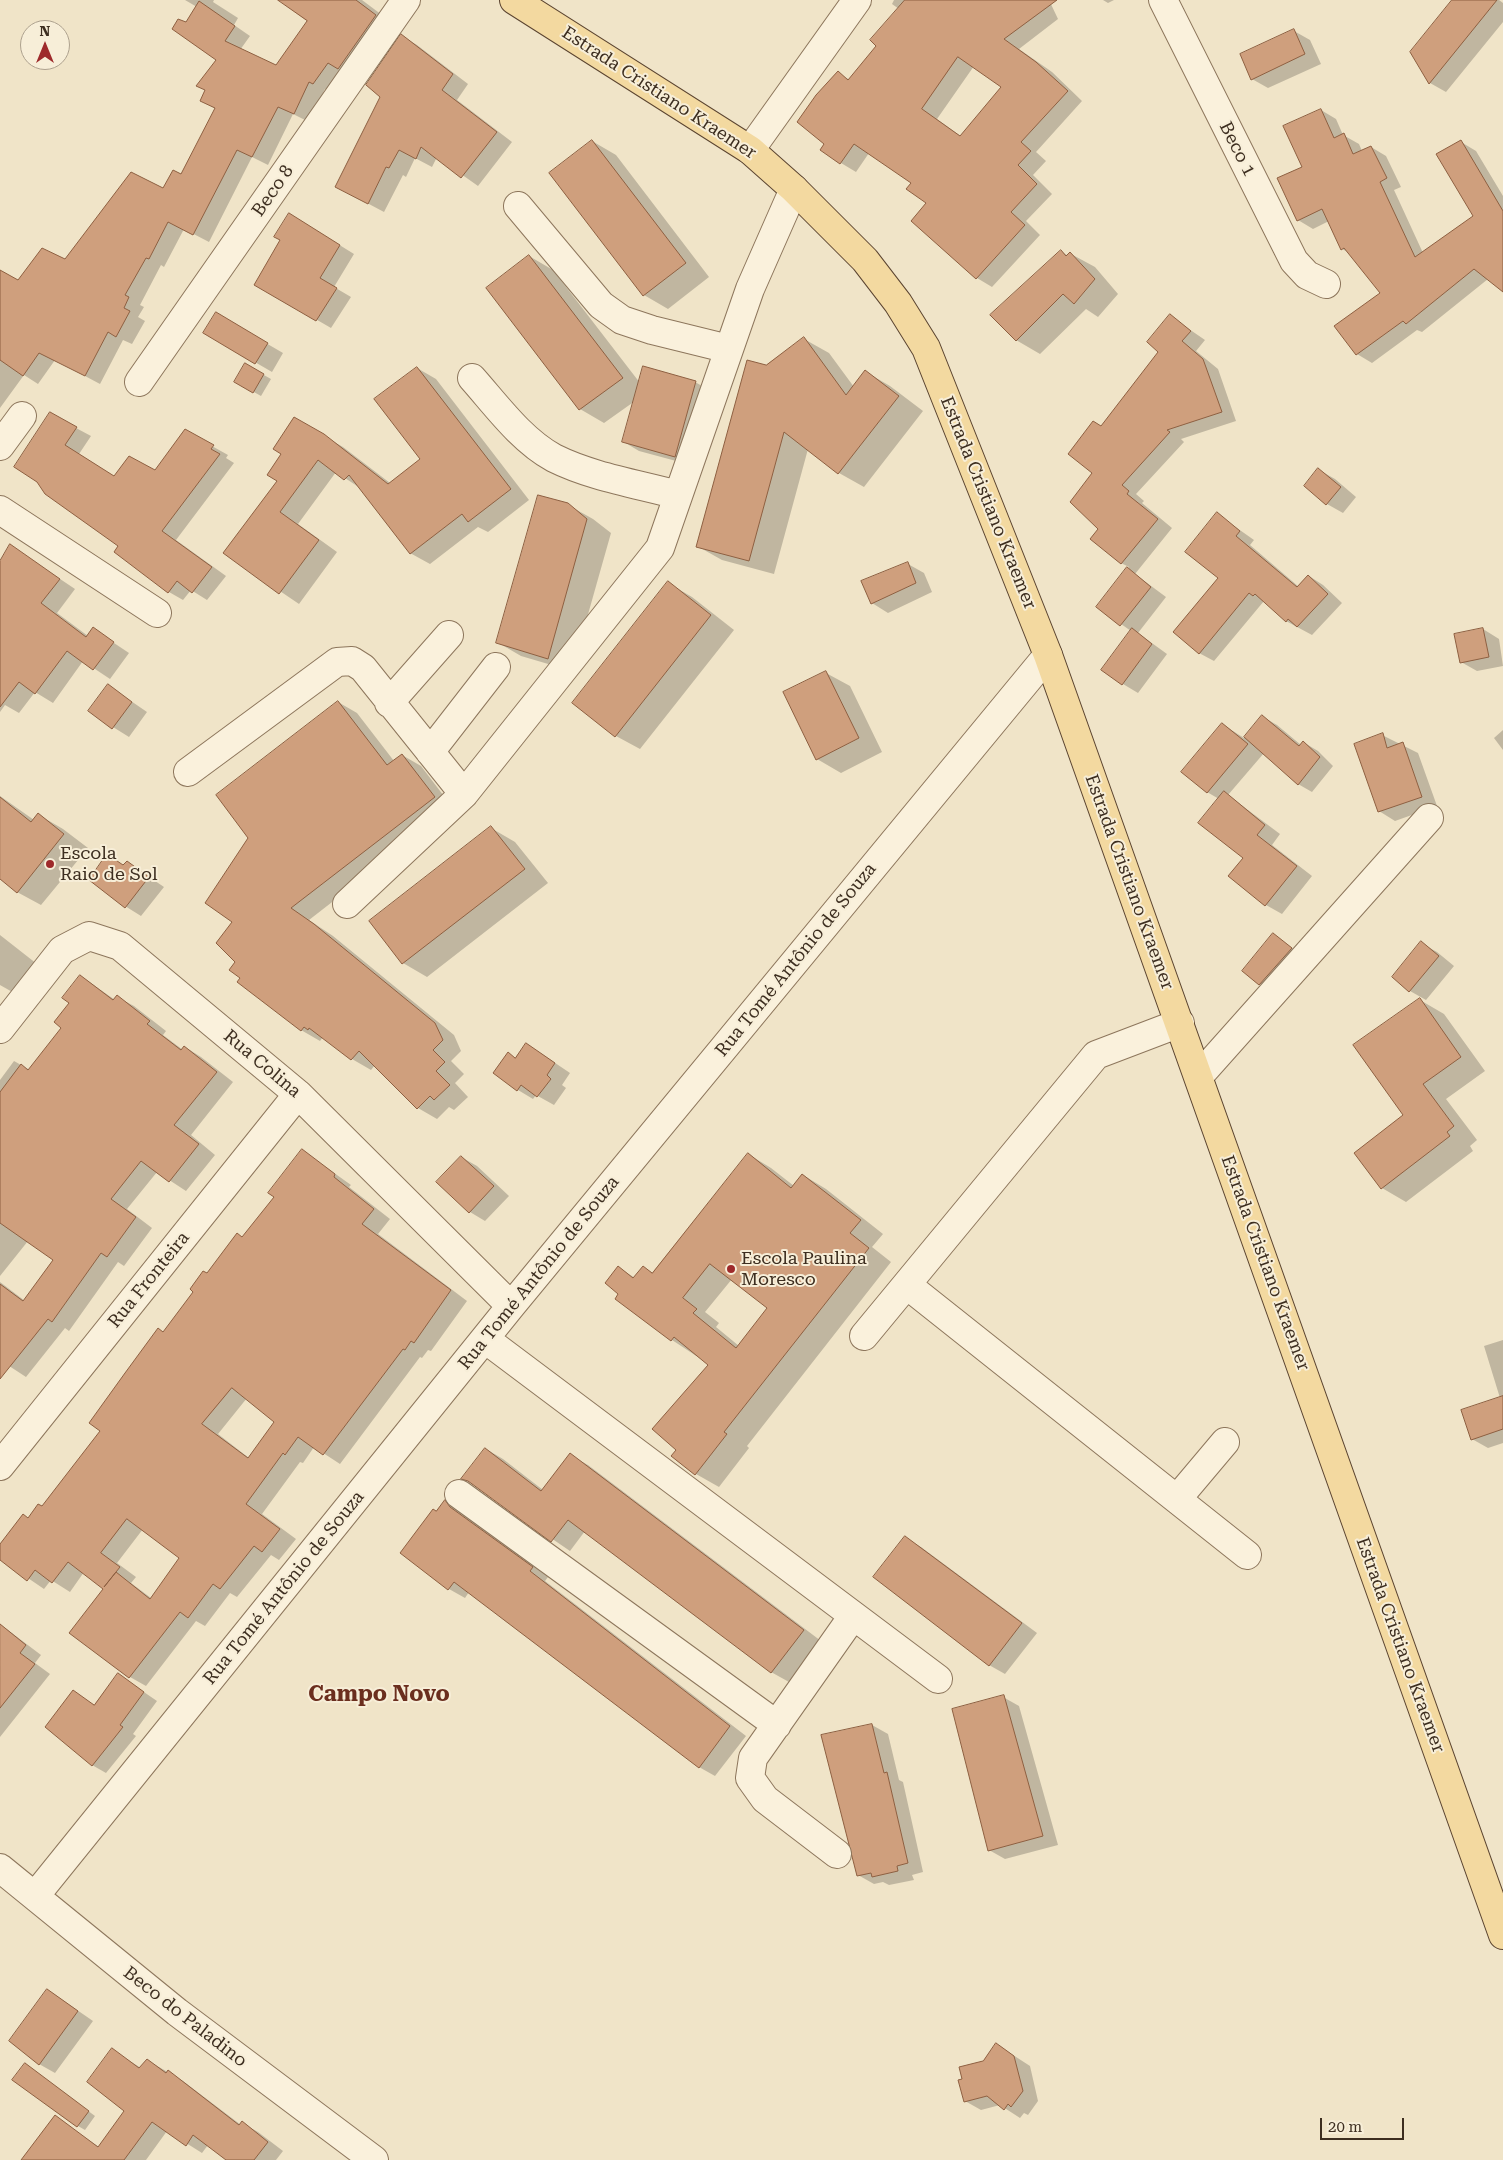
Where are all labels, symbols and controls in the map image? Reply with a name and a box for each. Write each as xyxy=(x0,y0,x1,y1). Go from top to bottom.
north arrow xyxy=(20,20,70,70)
street label: Estrada Cristiano Kraemer xyxy=(558,22,760,164)
text: N xyxy=(40,23,50,39)
street label: Beco 1 xyxy=(1214,118,1260,180)
street label: Beco 8 xyxy=(248,161,298,221)
street label: Estrada Cristiano Kraemer xyxy=(935,394,1041,612)
street label: Estrada Cristiano Kraemer xyxy=(1080,772,1178,992)
place label: Escola Raio de Sol xyxy=(60,843,158,886)
marker: Escola Raio de Sol xyxy=(44,858,56,870)
street label: Rua Tomé Antônio de Souza xyxy=(711,859,881,1061)
street label: Rua Colina xyxy=(219,1025,305,1103)
street label: Estrada Cristiano Kraemer xyxy=(1216,1153,1314,1373)
street label: Rua Tomé Antônio de Souza xyxy=(454,1172,624,1374)
street label: Rua Fronteira xyxy=(104,1228,194,1332)
place label: Escola Paulina Moresco xyxy=(741,1248,867,1290)
marker: Escola Paulina Moresco xyxy=(725,1263,737,1275)
street label: Rua Tomé Antônio de Souza xyxy=(199,1487,369,1689)
street label: Estrada Cristiano Kraemer xyxy=(1351,1535,1449,1755)
district label: Campo Novo xyxy=(308,1682,450,1708)
street label: Beco do Paladino xyxy=(119,1962,251,2072)
scale bar xyxy=(1323,2108,1407,2140)
text: 20 m xyxy=(1328,2118,1362,2136)

